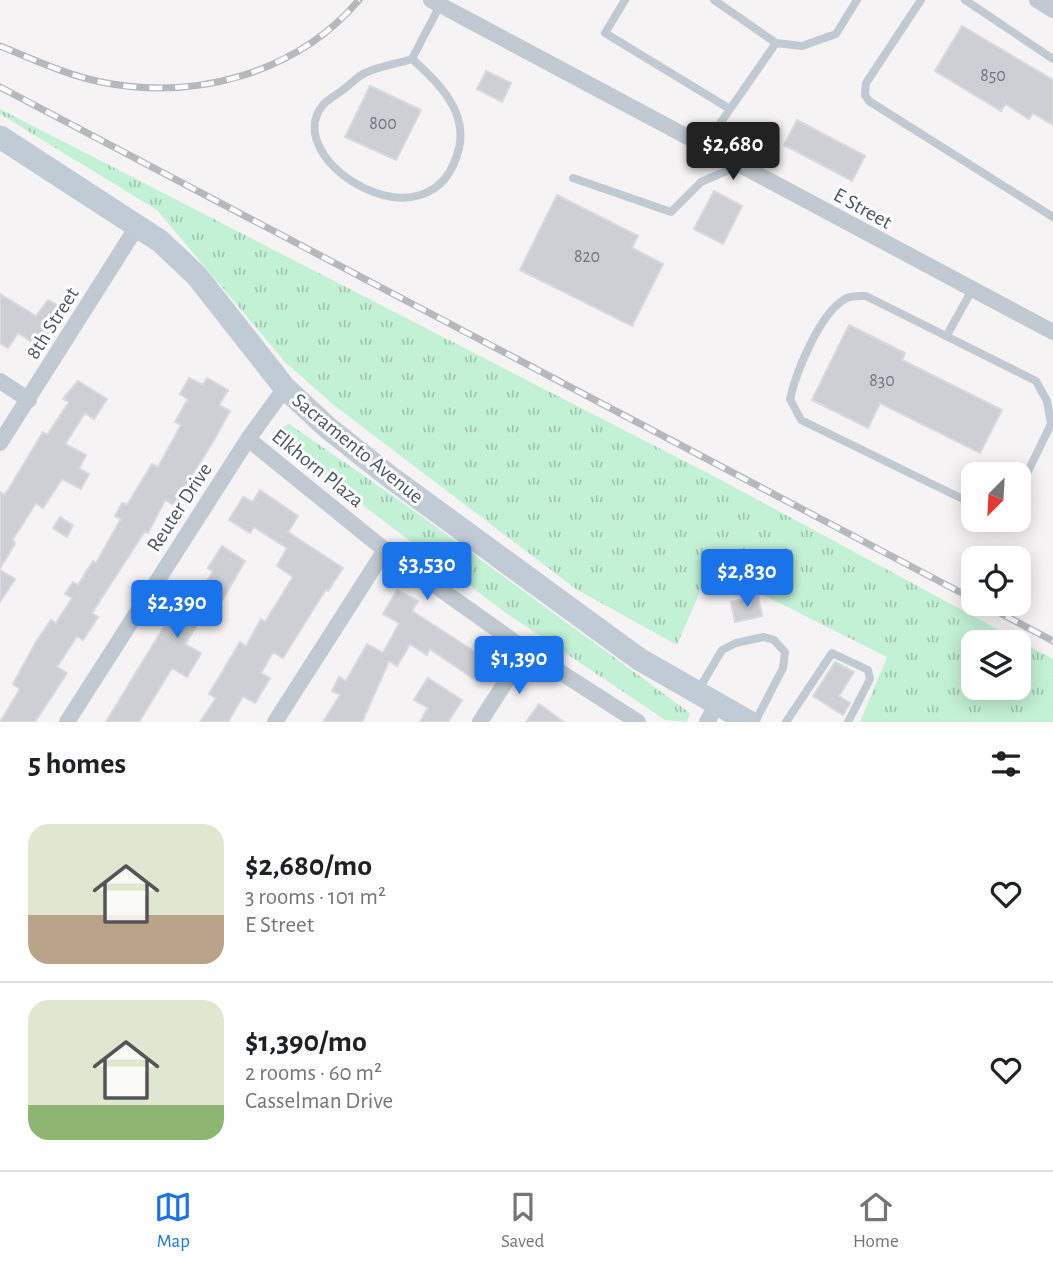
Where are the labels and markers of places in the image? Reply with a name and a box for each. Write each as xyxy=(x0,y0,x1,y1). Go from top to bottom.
pin: $2,680 xyxy=(676,122,790,182)
pin: $3,530 xyxy=(370,542,484,602)
pin: $2,830 xyxy=(690,550,804,609)
pin: $2,390 xyxy=(120,580,234,640)
pin: $1,390 xyxy=(462,636,576,696)

